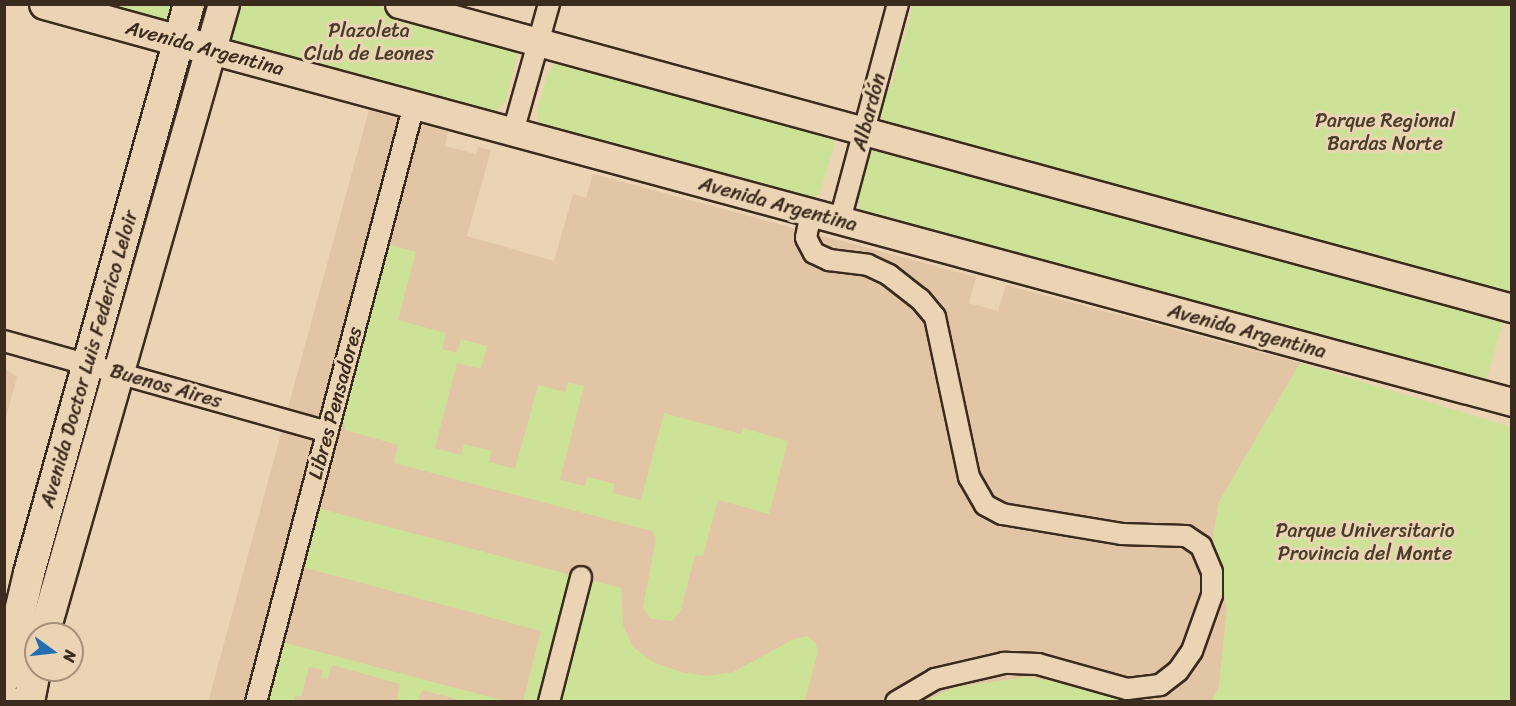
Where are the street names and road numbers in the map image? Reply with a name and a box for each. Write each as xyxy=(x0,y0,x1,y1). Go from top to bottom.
street label: Avenida Argentina xyxy=(123,15,287,81)
street label: Albardón xyxy=(847,71,891,153)
street label: Avenida Argentina xyxy=(696,171,860,237)
street label: Avenida Doctor Luis Federico Leloir xyxy=(35,207,143,511)
street label: Avenida Argentina xyxy=(1165,298,1329,364)
street label: Libres Pensadores xyxy=(303,323,367,483)
street label: Buenos Aires xyxy=(107,359,225,413)

